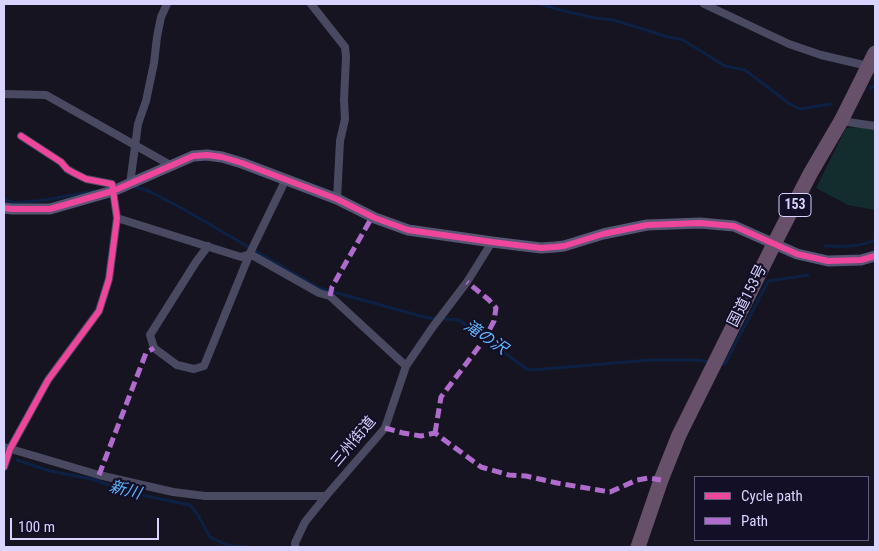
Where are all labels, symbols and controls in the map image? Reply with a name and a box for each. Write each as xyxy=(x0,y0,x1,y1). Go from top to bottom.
road number: 153 xyxy=(779,194,811,216)
street label: 国道153号 xyxy=(725,262,771,330)
water label: 滝の沢 xyxy=(460,317,510,359)
street label: 三州街道 xyxy=(328,413,380,471)
legend xyxy=(694,476,869,541)
water label: 新川 xyxy=(107,478,143,504)
text: Cycle path xyxy=(741,487,803,505)
scale bar xyxy=(12,508,161,540)
text: Path xyxy=(741,512,768,530)
text: 100 m xyxy=(18,518,55,536)

